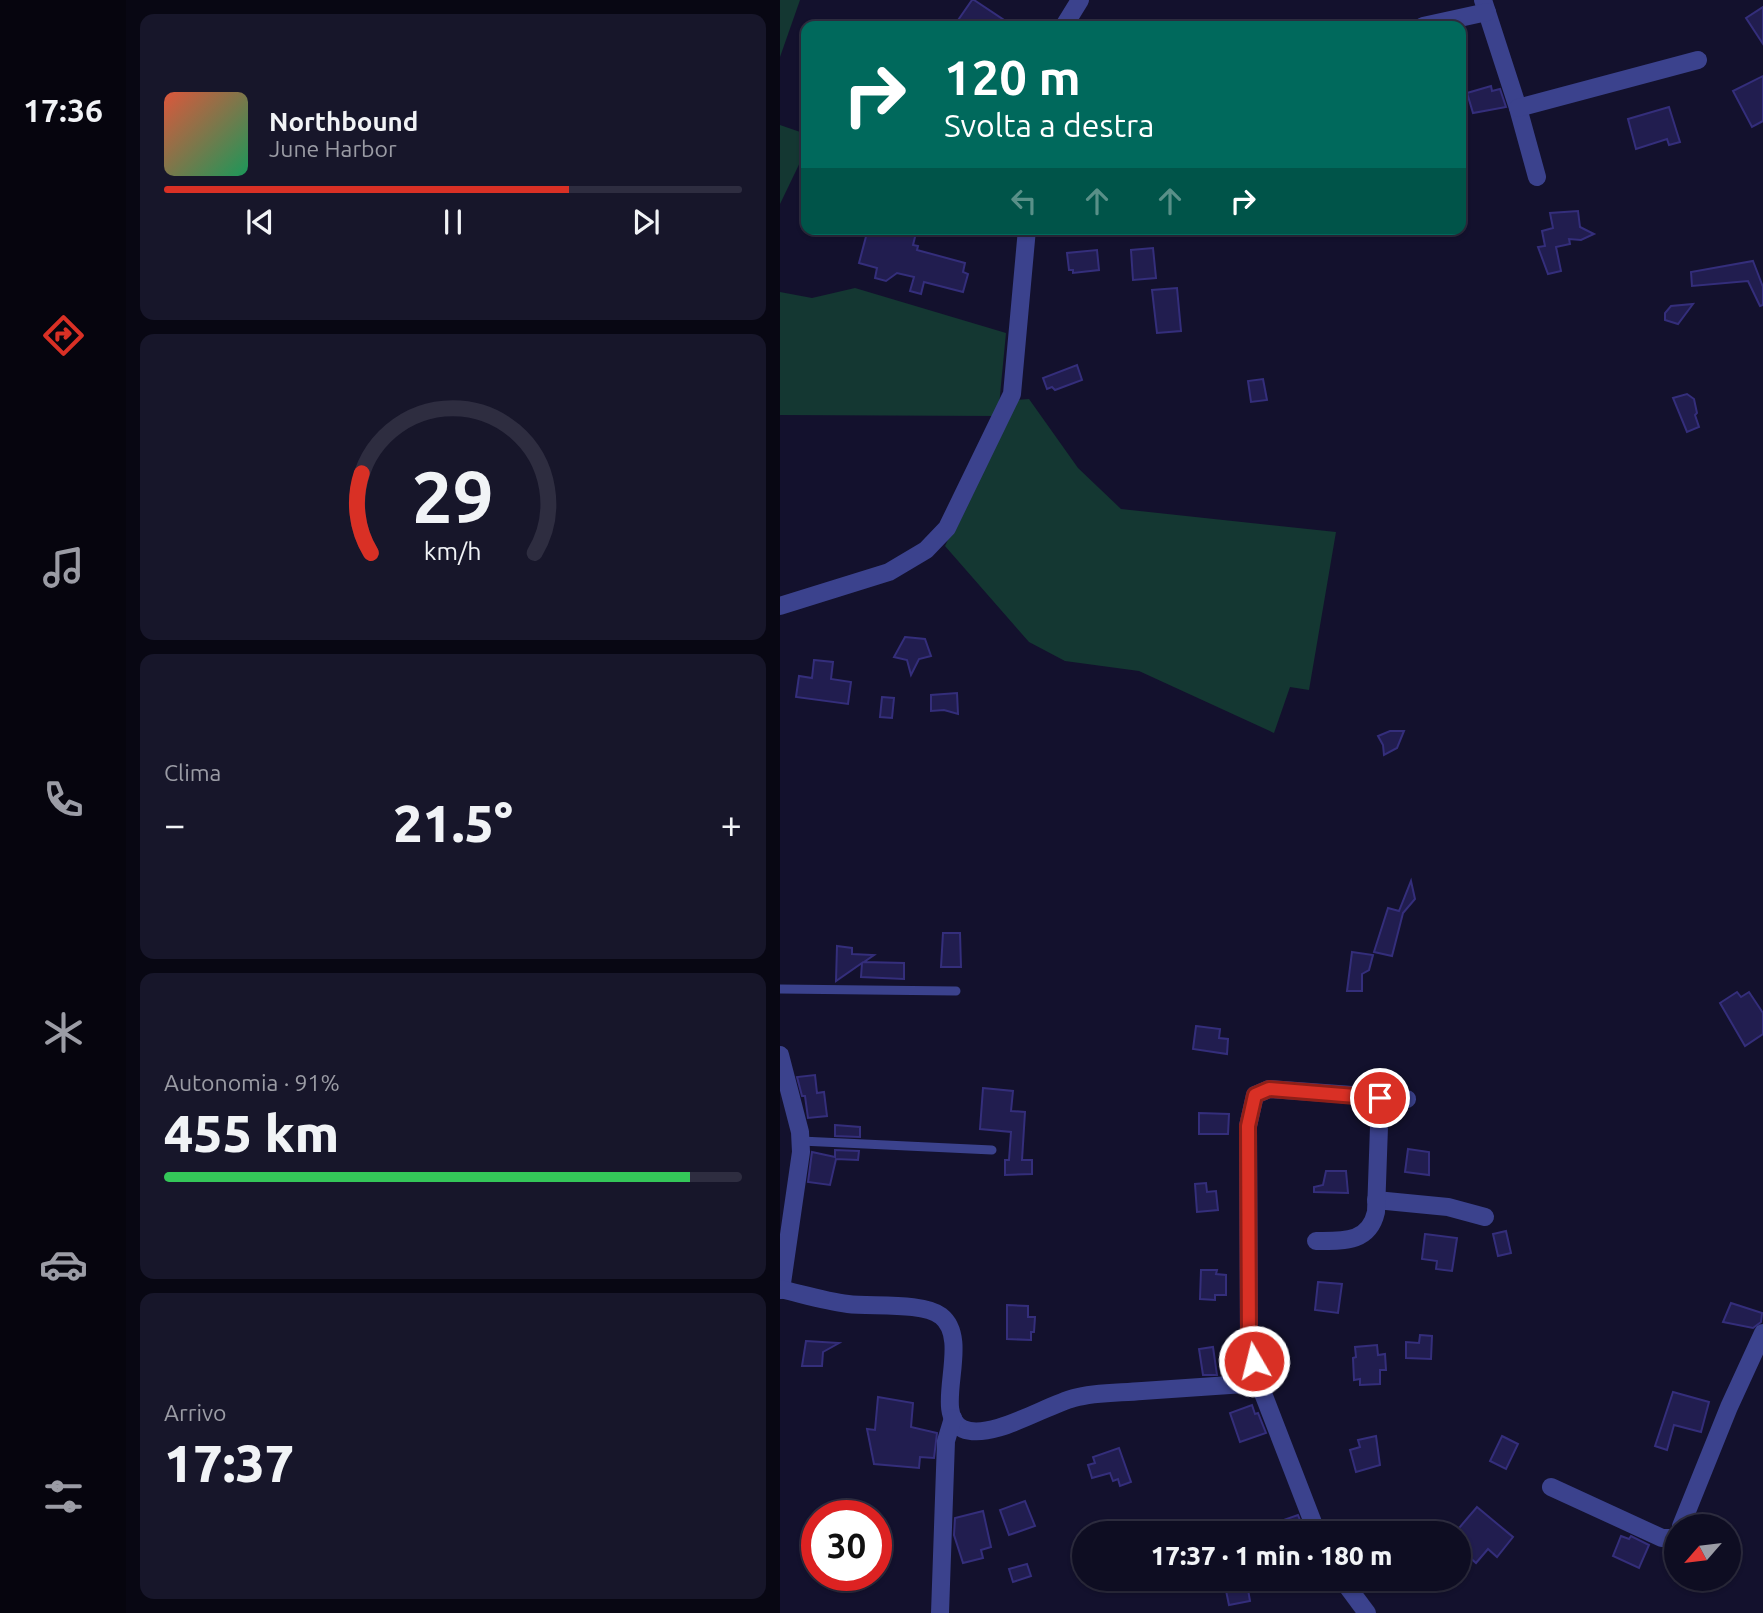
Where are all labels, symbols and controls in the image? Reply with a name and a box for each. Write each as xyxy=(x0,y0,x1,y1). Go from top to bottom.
icon: right xyxy=(829,49,920,140)
text: 120 m xyxy=(944,49,1081,104)
text: 17:36 xyxy=(23,92,103,128)
text: Northbound xyxy=(269,107,418,136)
text: Svolta a destra xyxy=(944,107,1155,143)
text: June Harbor xyxy=(269,136,397,161)
icon: left xyxy=(1005,182,1043,220)
icon: ahead xyxy=(1078,182,1116,220)
icon: ahead xyxy=(1151,182,1189,220)
icon: right xyxy=(1224,182,1262,220)
icon: previous xyxy=(241,203,279,241)
icon: pause xyxy=(434,203,472,241)
icon: next xyxy=(627,203,665,241)
icon: directions xyxy=(39,311,88,360)
text: 29 xyxy=(412,455,494,537)
text: km/h xyxy=(424,536,482,564)
icon: music xyxy=(39,543,88,592)
text: Clima xyxy=(164,760,221,785)
icon: phone xyxy=(39,775,88,824)
text: 21.5° xyxy=(393,794,513,852)
text: − xyxy=(164,803,185,845)
text: + xyxy=(721,803,742,845)
icon: climate xyxy=(39,1008,88,1057)
pin xyxy=(1350,1068,1410,1128)
text: Autonomia · 91% xyxy=(164,1070,340,1095)
icon: arrive xyxy=(1361,1079,1399,1117)
text: 455 km xyxy=(164,1104,339,1162)
icon: car xyxy=(39,1240,88,1289)
position arrow xyxy=(1217,1324,1291,1398)
text: Arrivo xyxy=(164,1400,227,1425)
text: 17:37 xyxy=(164,1434,294,1492)
icon: filters xyxy=(39,1472,88,1521)
speed limit sign: 30 xyxy=(801,1500,892,1591)
north arrow xyxy=(1664,1514,1741,1591)
map controls xyxy=(1664,1514,1741,1591)
text: 17:37 · 1 min · 180 m xyxy=(1151,1541,1392,1570)

